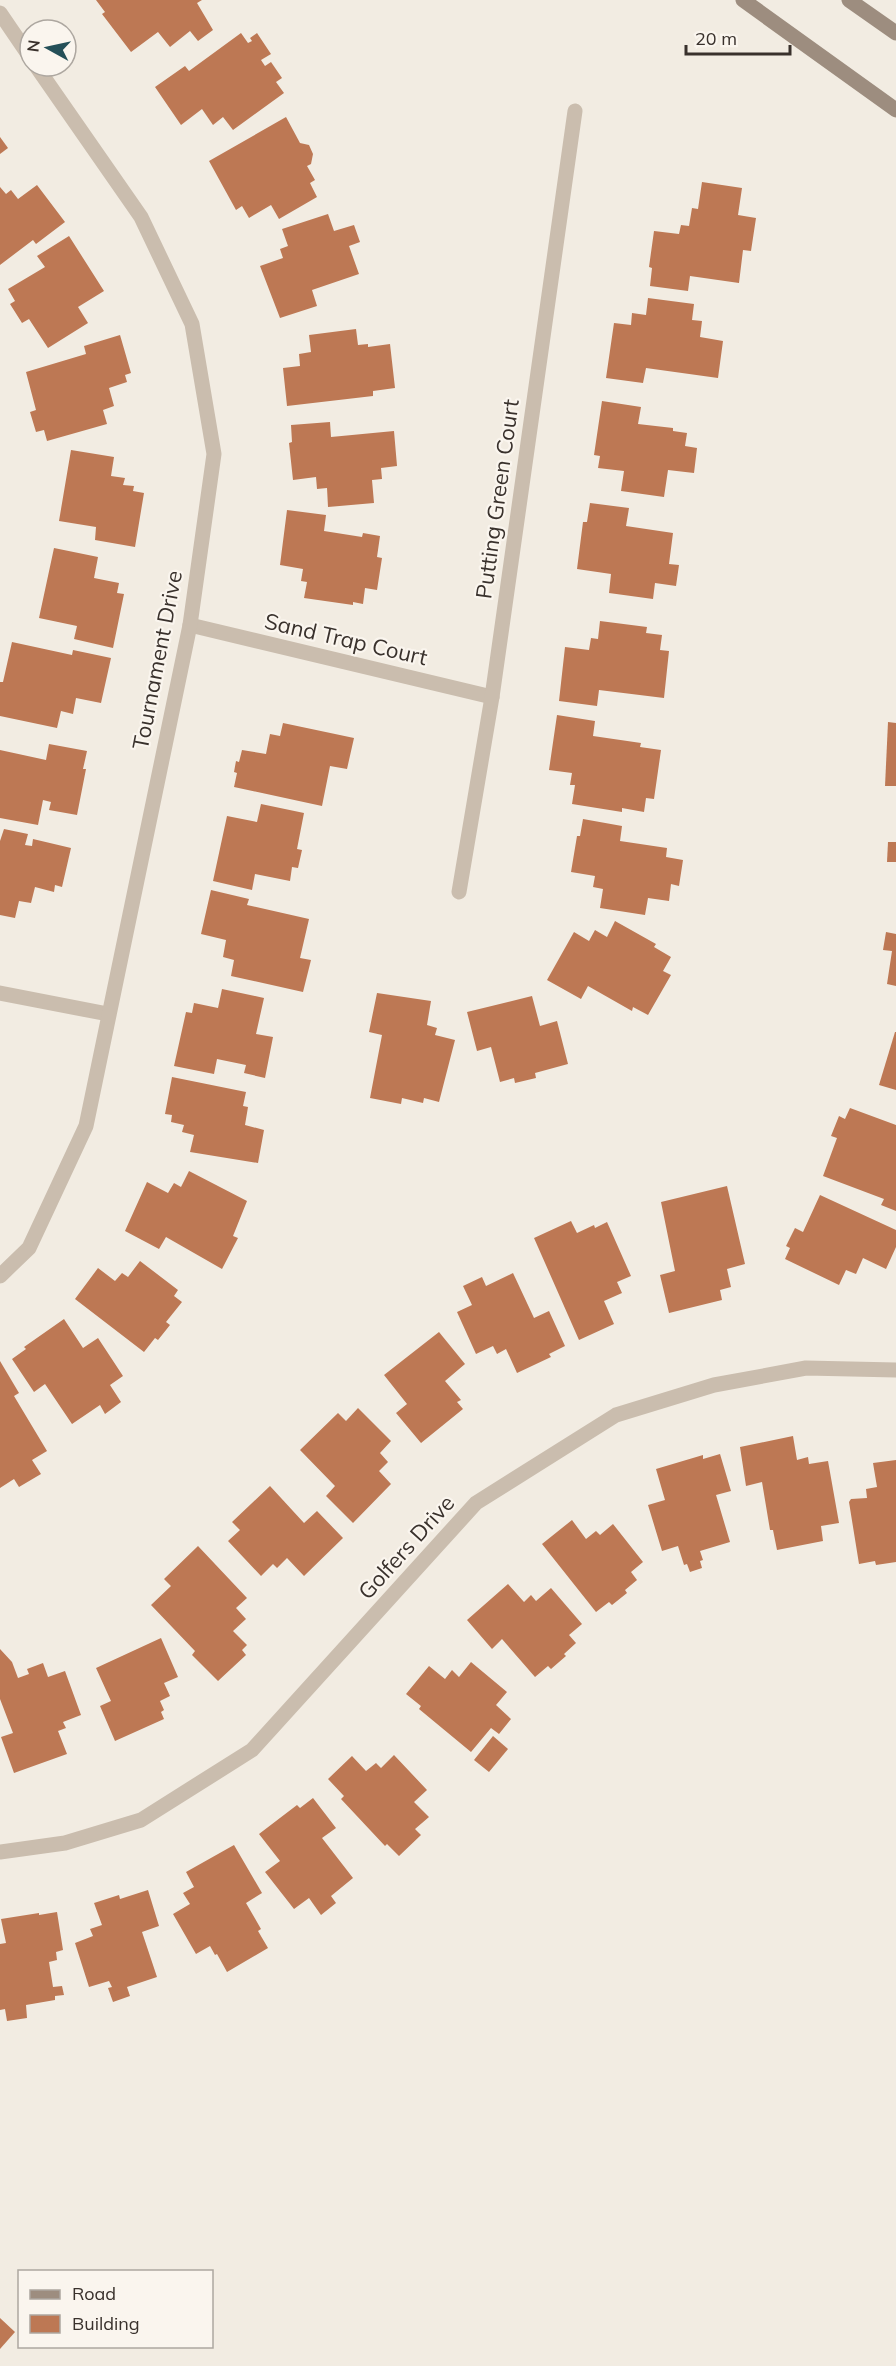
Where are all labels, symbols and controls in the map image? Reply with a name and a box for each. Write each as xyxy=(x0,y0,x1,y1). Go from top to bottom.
north arrow xyxy=(18,18,78,78)
scale bar xyxy=(686,18,790,56)
text: 20 m xyxy=(695,27,737,50)
text: N xyxy=(22,39,44,53)
street label: Putting Green Court xyxy=(469,397,525,601)
street label: Tournament Drive xyxy=(126,568,188,752)
street label: Sand Trap Court xyxy=(262,607,430,671)
street label: Golfers Drive xyxy=(352,1489,460,1605)
legend xyxy=(18,2270,213,2348)
text: Road xyxy=(72,2282,116,2305)
text: Building xyxy=(72,2312,140,2335)

